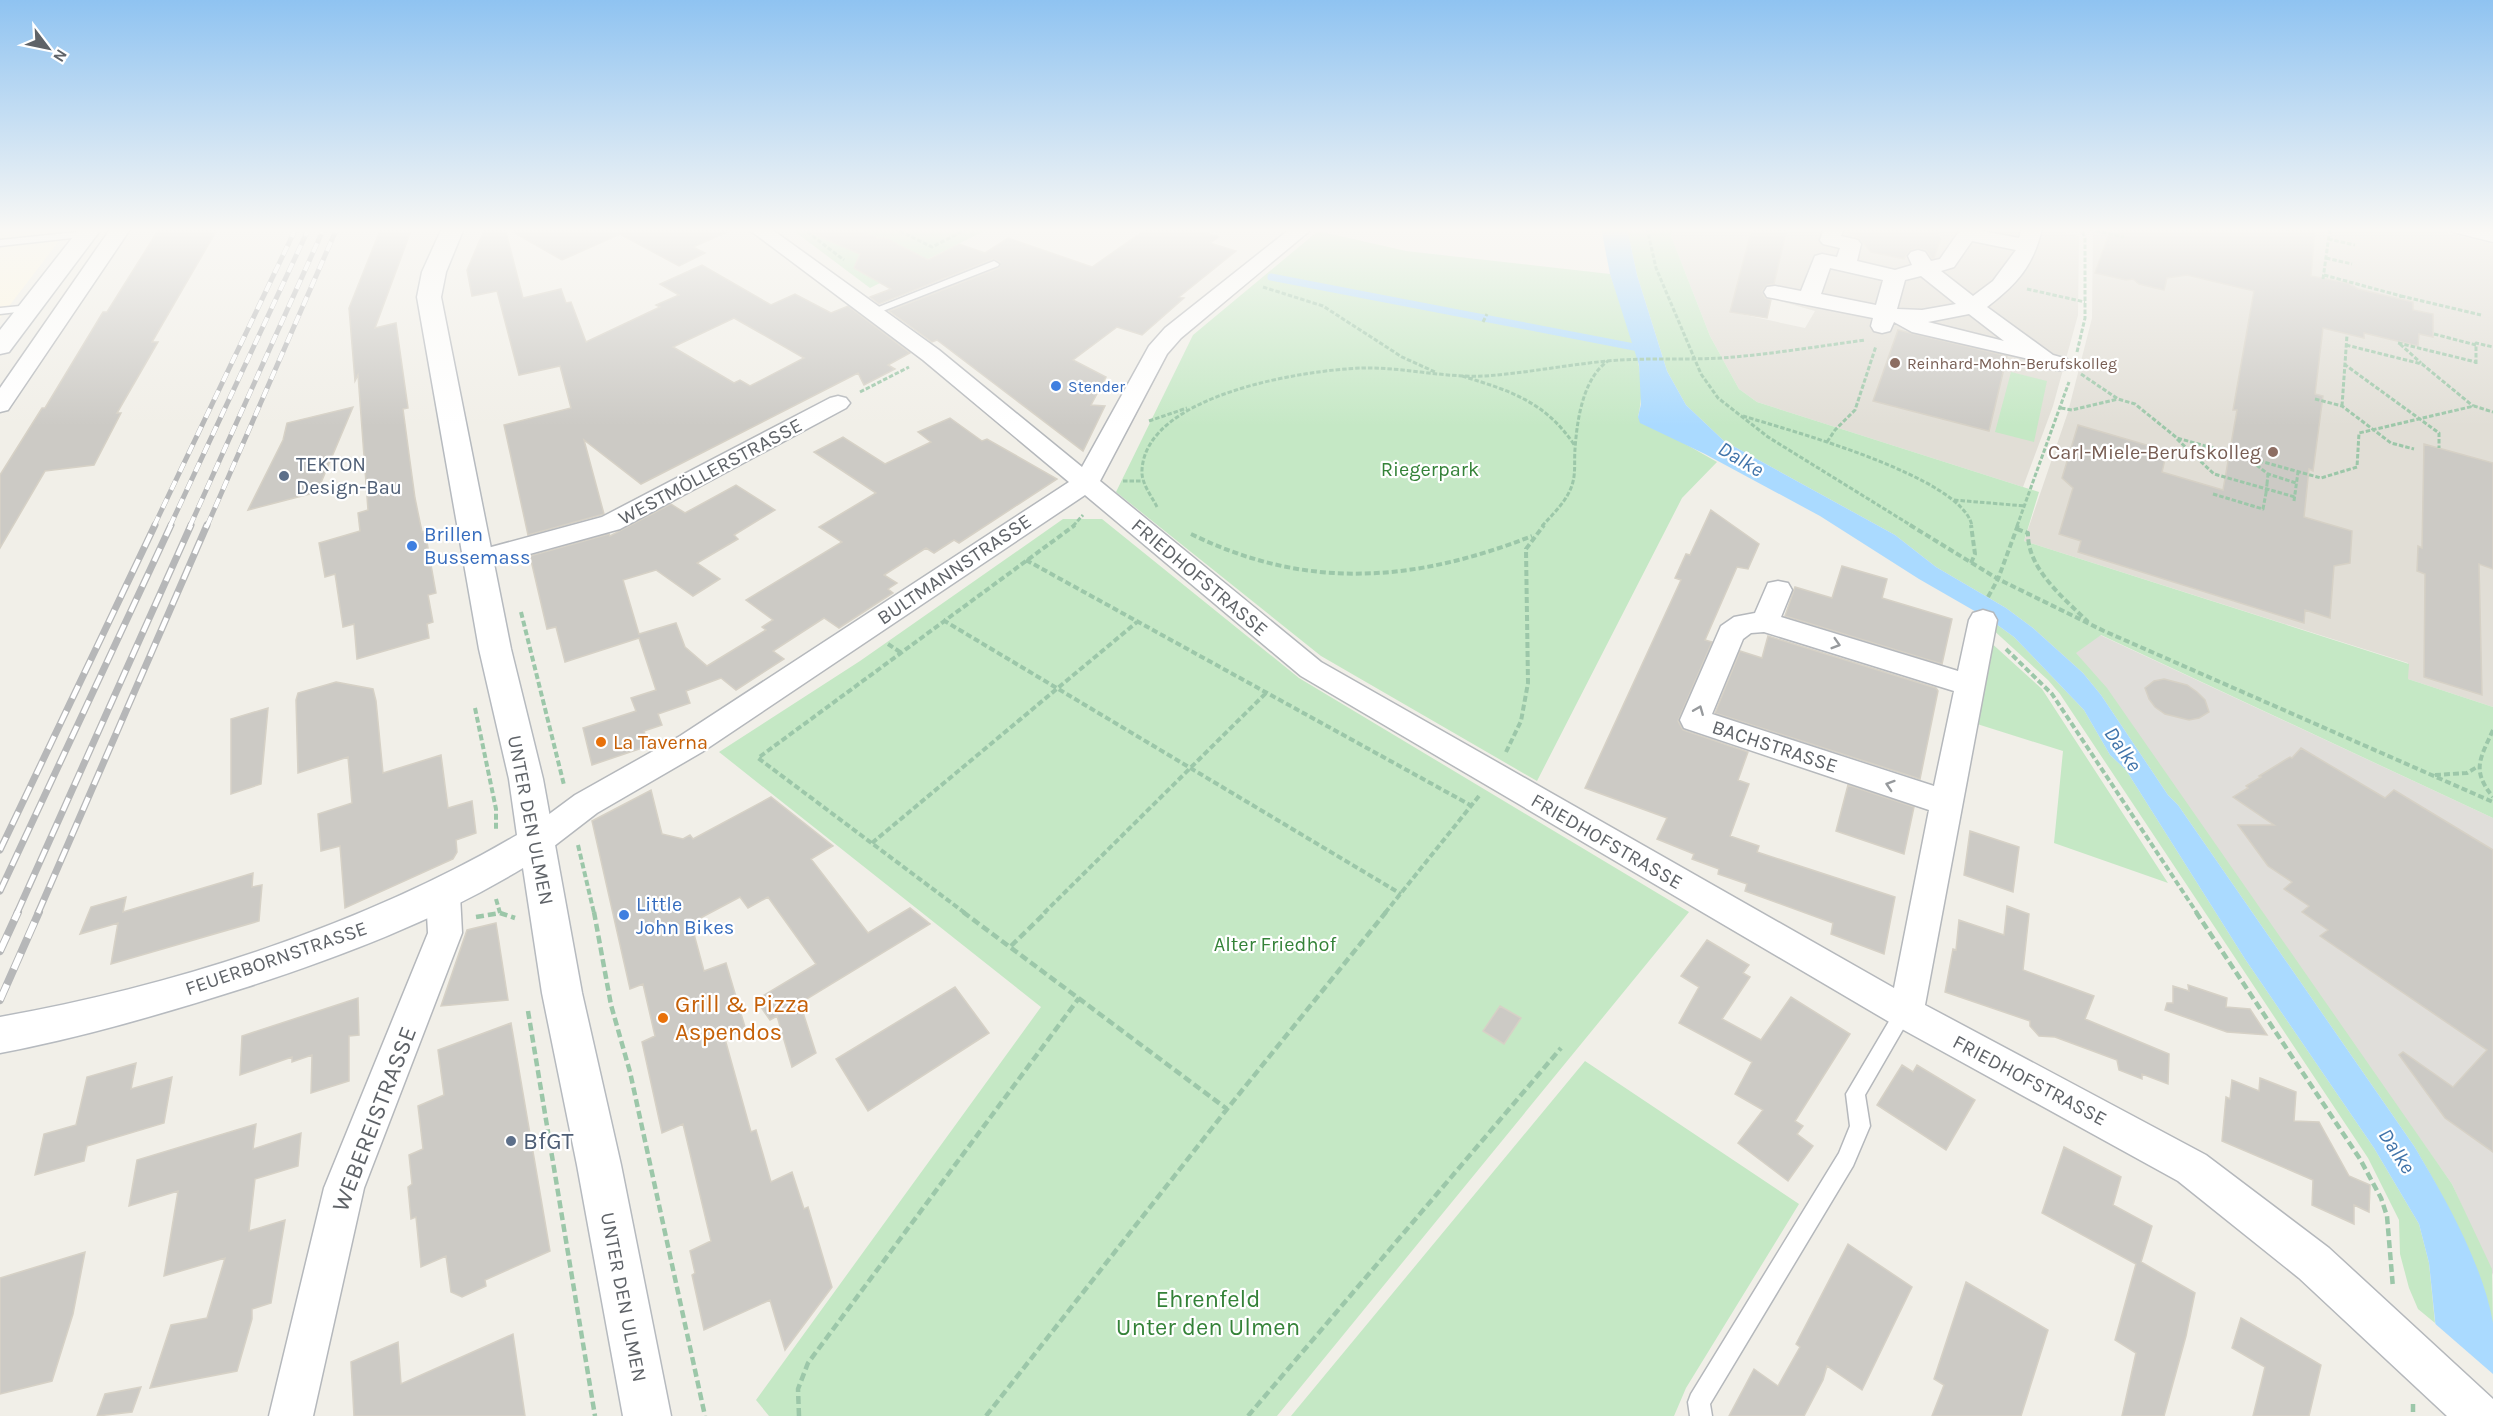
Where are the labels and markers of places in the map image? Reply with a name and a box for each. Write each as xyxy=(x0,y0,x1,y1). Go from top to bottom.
place label: Reinhard-Mohn-Berufskolleg xyxy=(1907,354,2117,373)
marker: Reinhard-Mohn-Berufskolleg xyxy=(1888,356,1902,370)
place label: Stender xyxy=(1068,377,1125,396)
marker: Stender xyxy=(1049,379,1063,393)
place label: Carl-Miele-Berufskolleg xyxy=(2048,441,2261,464)
marker: Carl-Miele-Berufskolleg xyxy=(2266,445,2280,459)
place label: TEKTON Design-Bau xyxy=(296,453,402,499)
marker: TEKTON Design-Bau xyxy=(277,469,291,483)
place label: Brillen Bussemass xyxy=(424,523,531,569)
marker: Brillen Bussemass xyxy=(405,539,419,553)
place label: La Taverna xyxy=(613,731,708,754)
marker: La Taverna xyxy=(594,735,608,749)
place label: Little John Bikes xyxy=(636,893,734,939)
marker: Little John Bikes xyxy=(617,908,631,922)
place label: Grill & Pizza Aspendos xyxy=(675,990,810,1046)
marker: Grill & Pizza Aspendos xyxy=(656,1011,670,1025)
place label: BfGT xyxy=(523,1127,574,1155)
marker: BfGT xyxy=(504,1134,518,1148)

